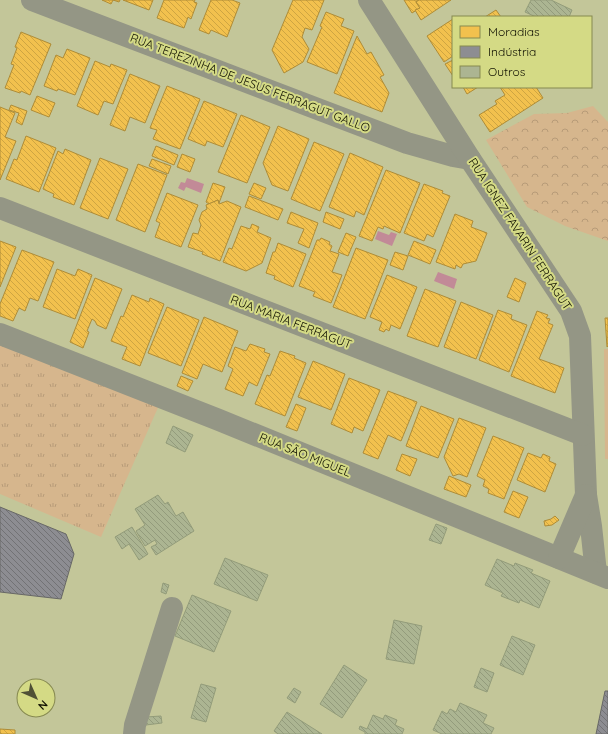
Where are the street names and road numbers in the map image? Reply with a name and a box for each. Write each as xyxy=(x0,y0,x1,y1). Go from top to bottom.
street label: RUA TEREZINHA DE JESUS FERRAGUT GALLO xyxy=(128,30,372,135)
street label: RUA IGNEZ FAVARIN FERRAGUT xyxy=(466,155,575,313)
street label: RUA MARIA FERRAGUT xyxy=(228,291,354,352)
street label: RUA SÃO MIGUEL xyxy=(257,429,354,480)

